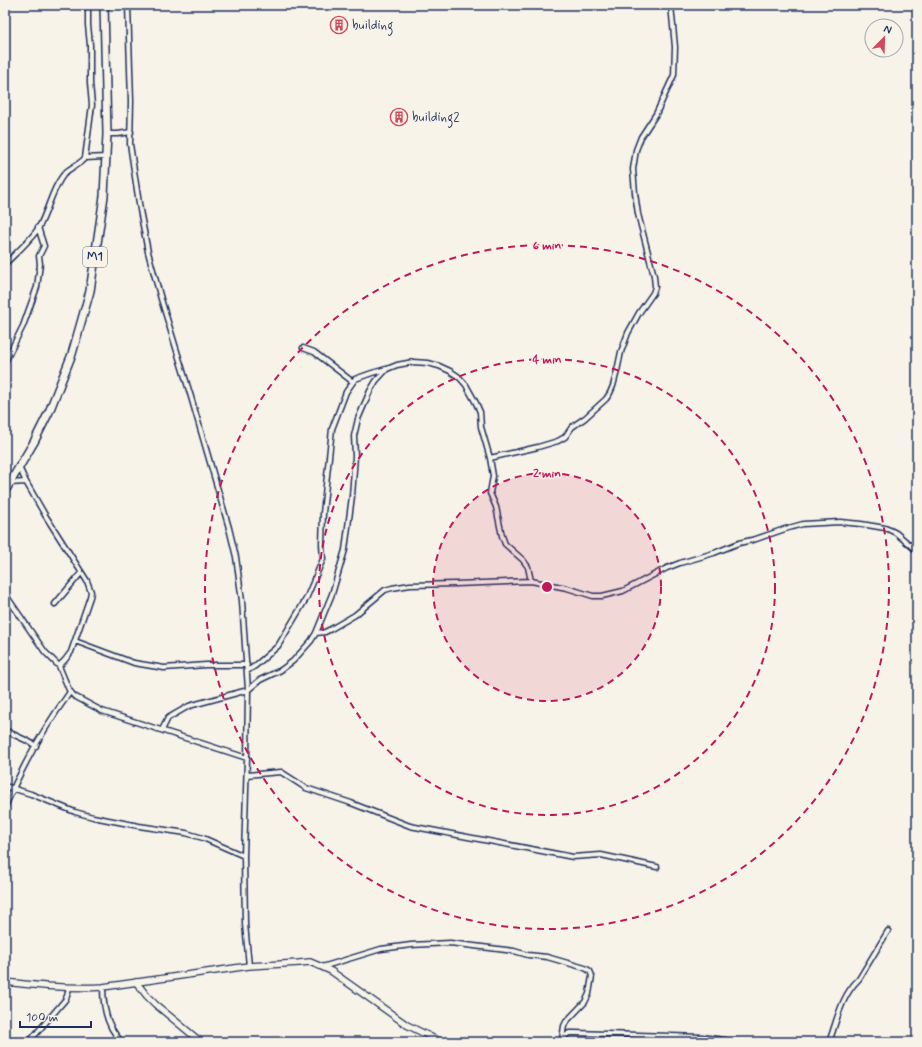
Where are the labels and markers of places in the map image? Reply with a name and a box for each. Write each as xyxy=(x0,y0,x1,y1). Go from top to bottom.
building icon: building xyxy=(329,15,349,35)
place label: building xyxy=(352,17,393,36)
building icon: building2 xyxy=(389,107,409,127)
place label: building2 xyxy=(412,109,460,128)
centre of rings xyxy=(540,580,554,594)

